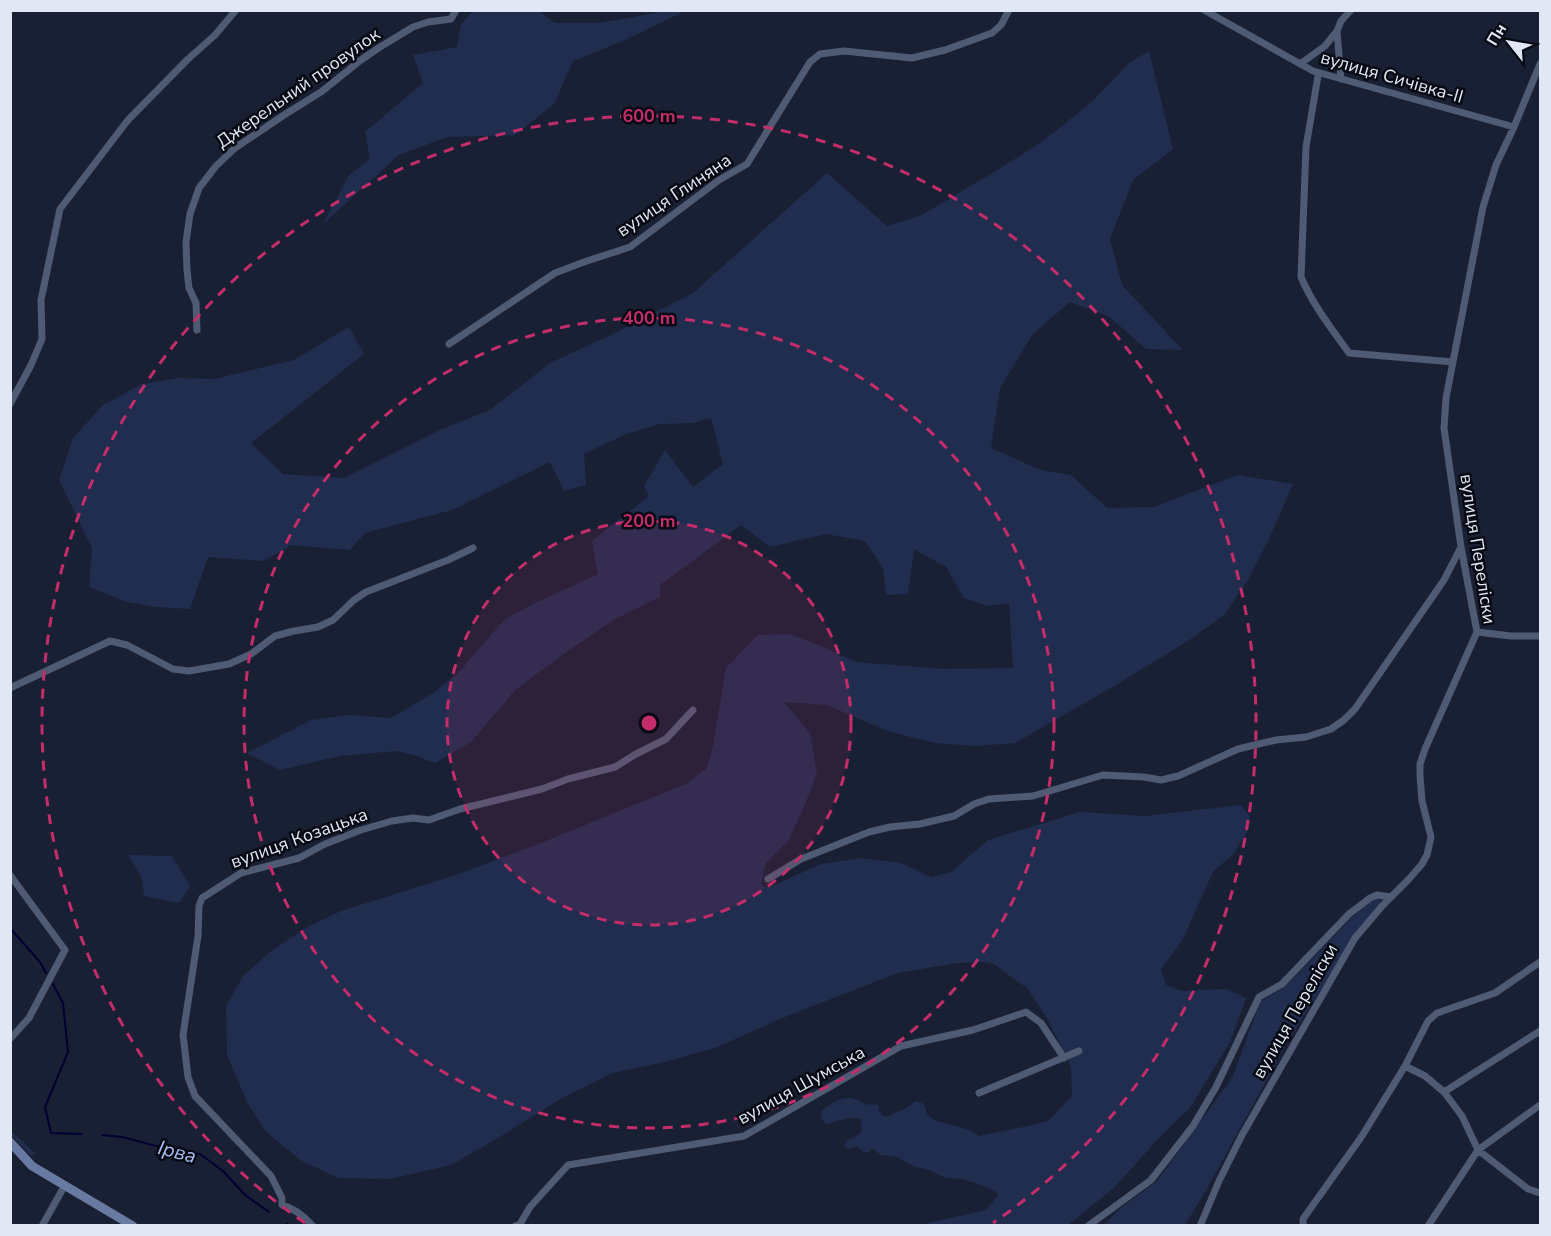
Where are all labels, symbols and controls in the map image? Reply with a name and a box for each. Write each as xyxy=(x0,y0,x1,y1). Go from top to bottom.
north arrow xyxy=(1479,12,1539,72)
text: Пн xyxy=(1482,20,1512,50)
street label: Джерельний провулок xyxy=(211,22,385,154)
street label: вулиця Сичівка-II xyxy=(1318,45,1466,109)
text: 600 m xyxy=(622,104,676,128)
street label: вулиця Глиняна xyxy=(612,148,736,242)
text: 400 m xyxy=(622,306,676,330)
street label: вулиця Переліски xyxy=(1454,472,1502,626)
text: 200 m xyxy=(622,509,676,533)
centre of rings xyxy=(639,713,659,733)
street label: вулиця Козацька xyxy=(227,802,371,874)
street label: вулиця Переліски xyxy=(1247,939,1343,1083)
street label: вулиця Шумська xyxy=(733,1040,869,1130)
water label: Ірва xyxy=(155,1134,199,1170)

